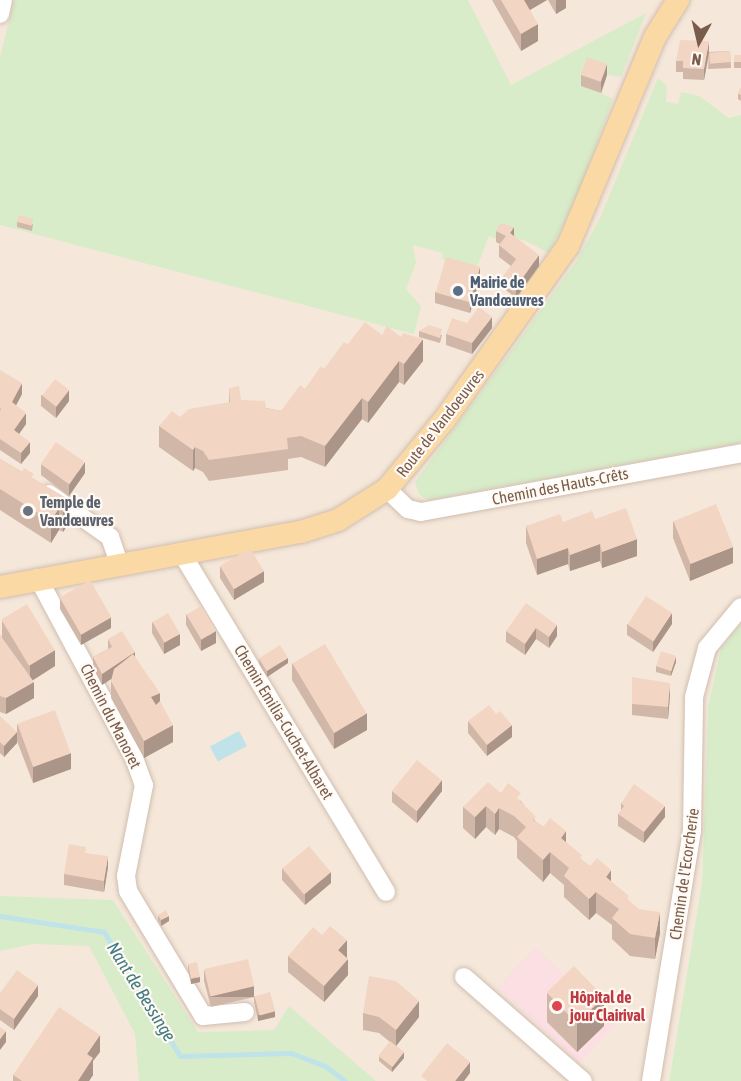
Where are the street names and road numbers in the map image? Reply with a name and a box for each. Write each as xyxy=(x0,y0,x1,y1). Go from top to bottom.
street label: Route de Vandoeuvres xyxy=(392,365,488,481)
street label: Chemin des Hauts-Crêts xyxy=(490,463,630,509)
street label: Chemin Emilia-Cuchet-Albaret xyxy=(230,641,338,803)
street label: Chemin du Manoret xyxy=(76,660,146,772)
street label: Chemin de l'Ecorcherie xyxy=(665,807,703,941)

